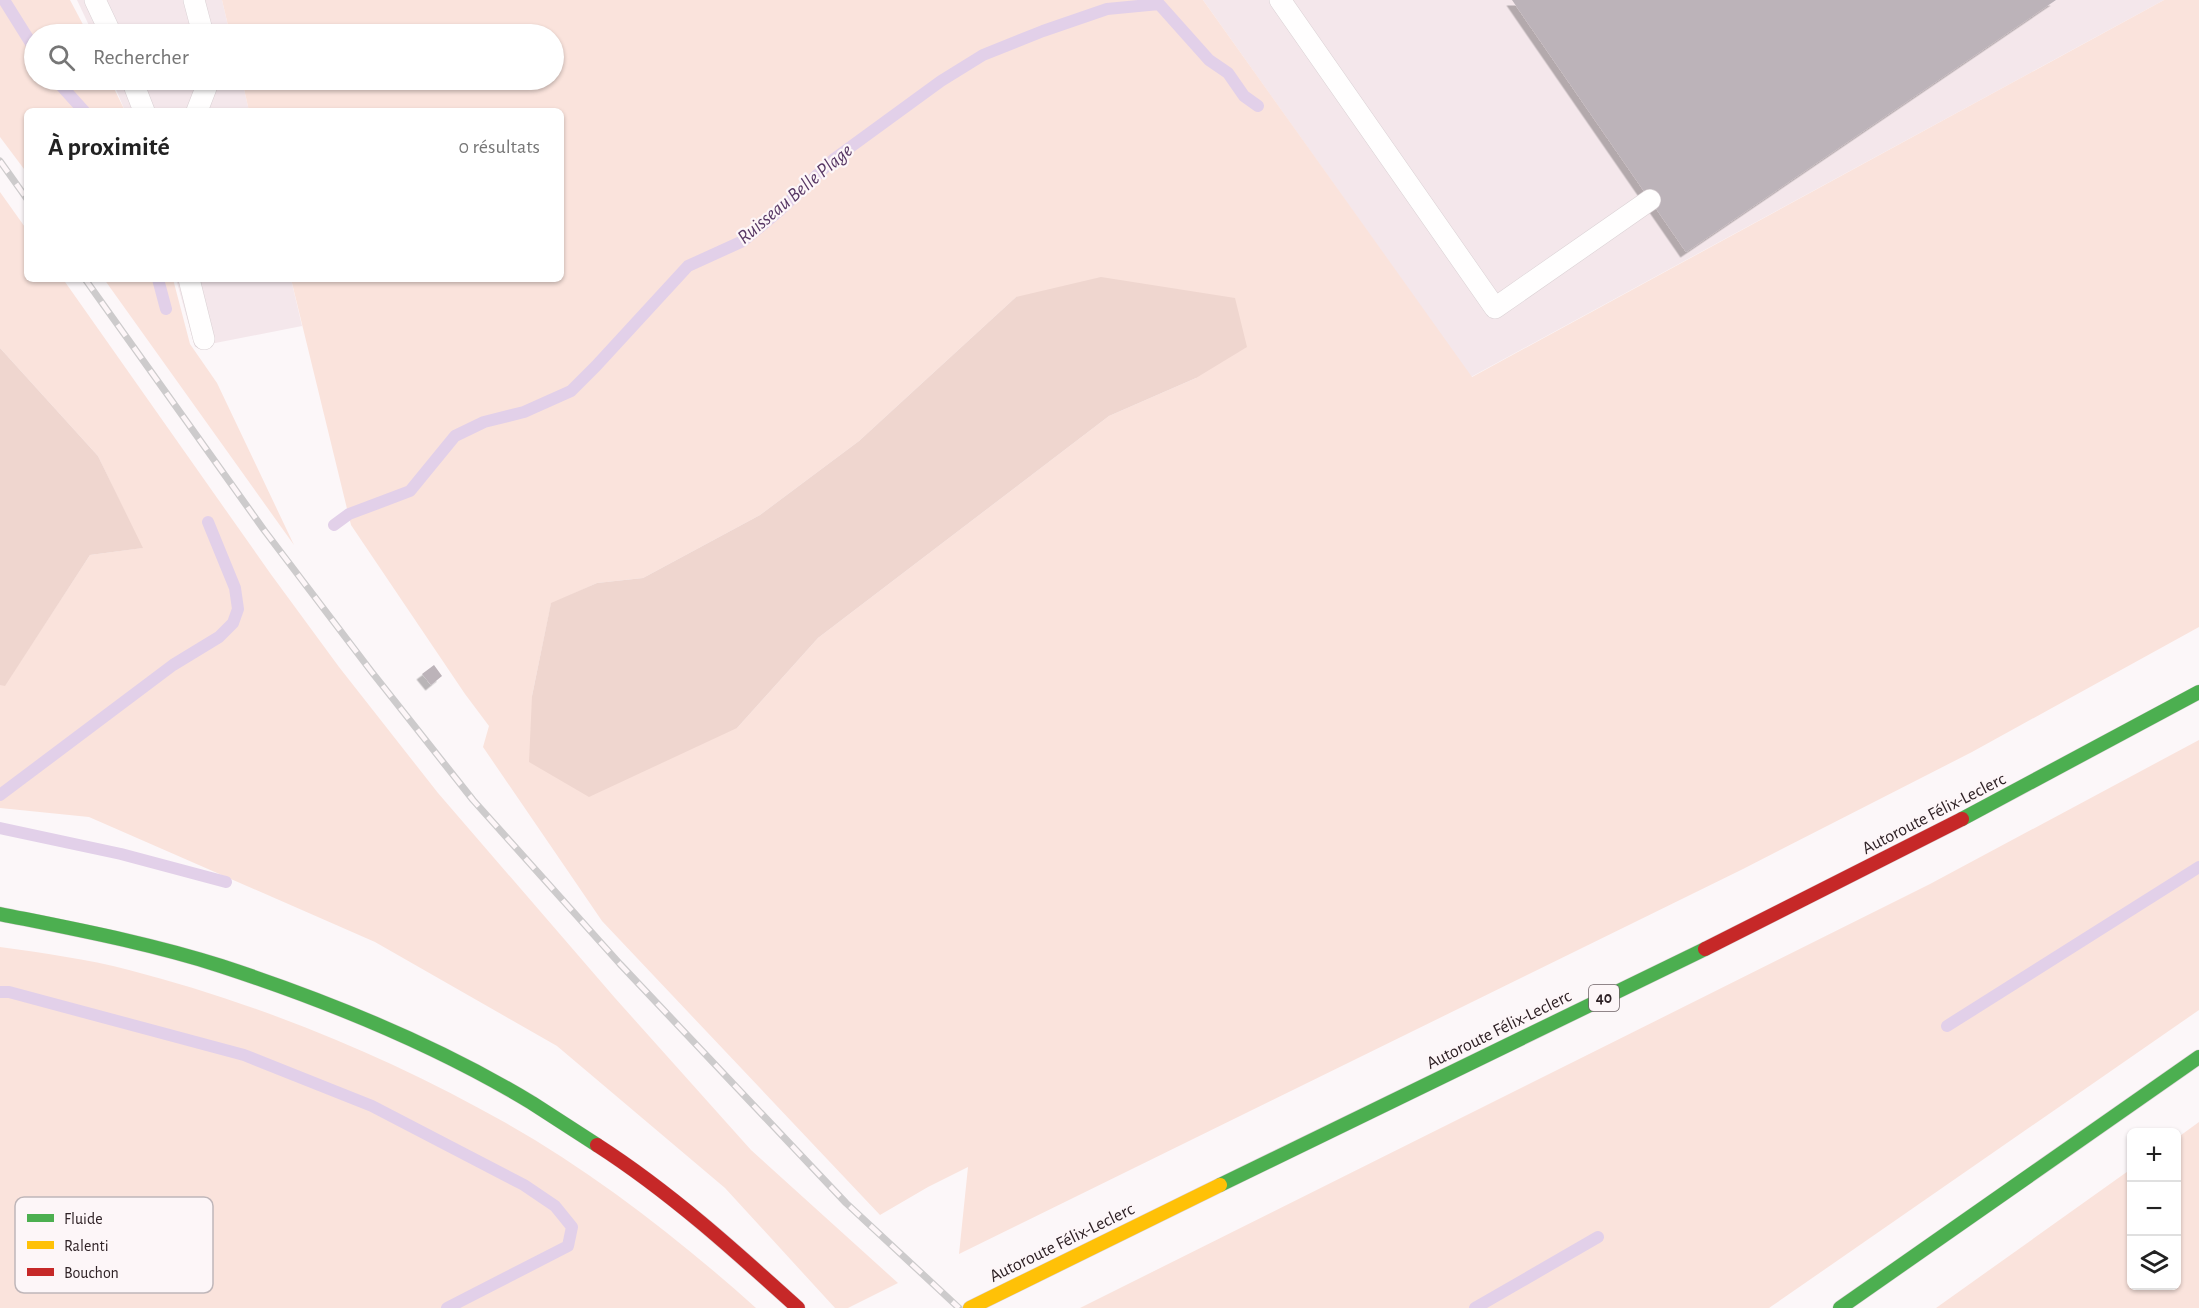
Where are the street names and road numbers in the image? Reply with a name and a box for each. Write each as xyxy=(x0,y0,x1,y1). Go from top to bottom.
street label: Autoroute Félix-Leclerc xyxy=(1859,770,2009,858)
road number: 40 xyxy=(1589,985,1619,1011)
street label: Autoroute Félix-Leclerc xyxy=(1424,987,1574,1073)
street label: Autoroute Félix-Leclerc xyxy=(987,1200,1137,1286)

